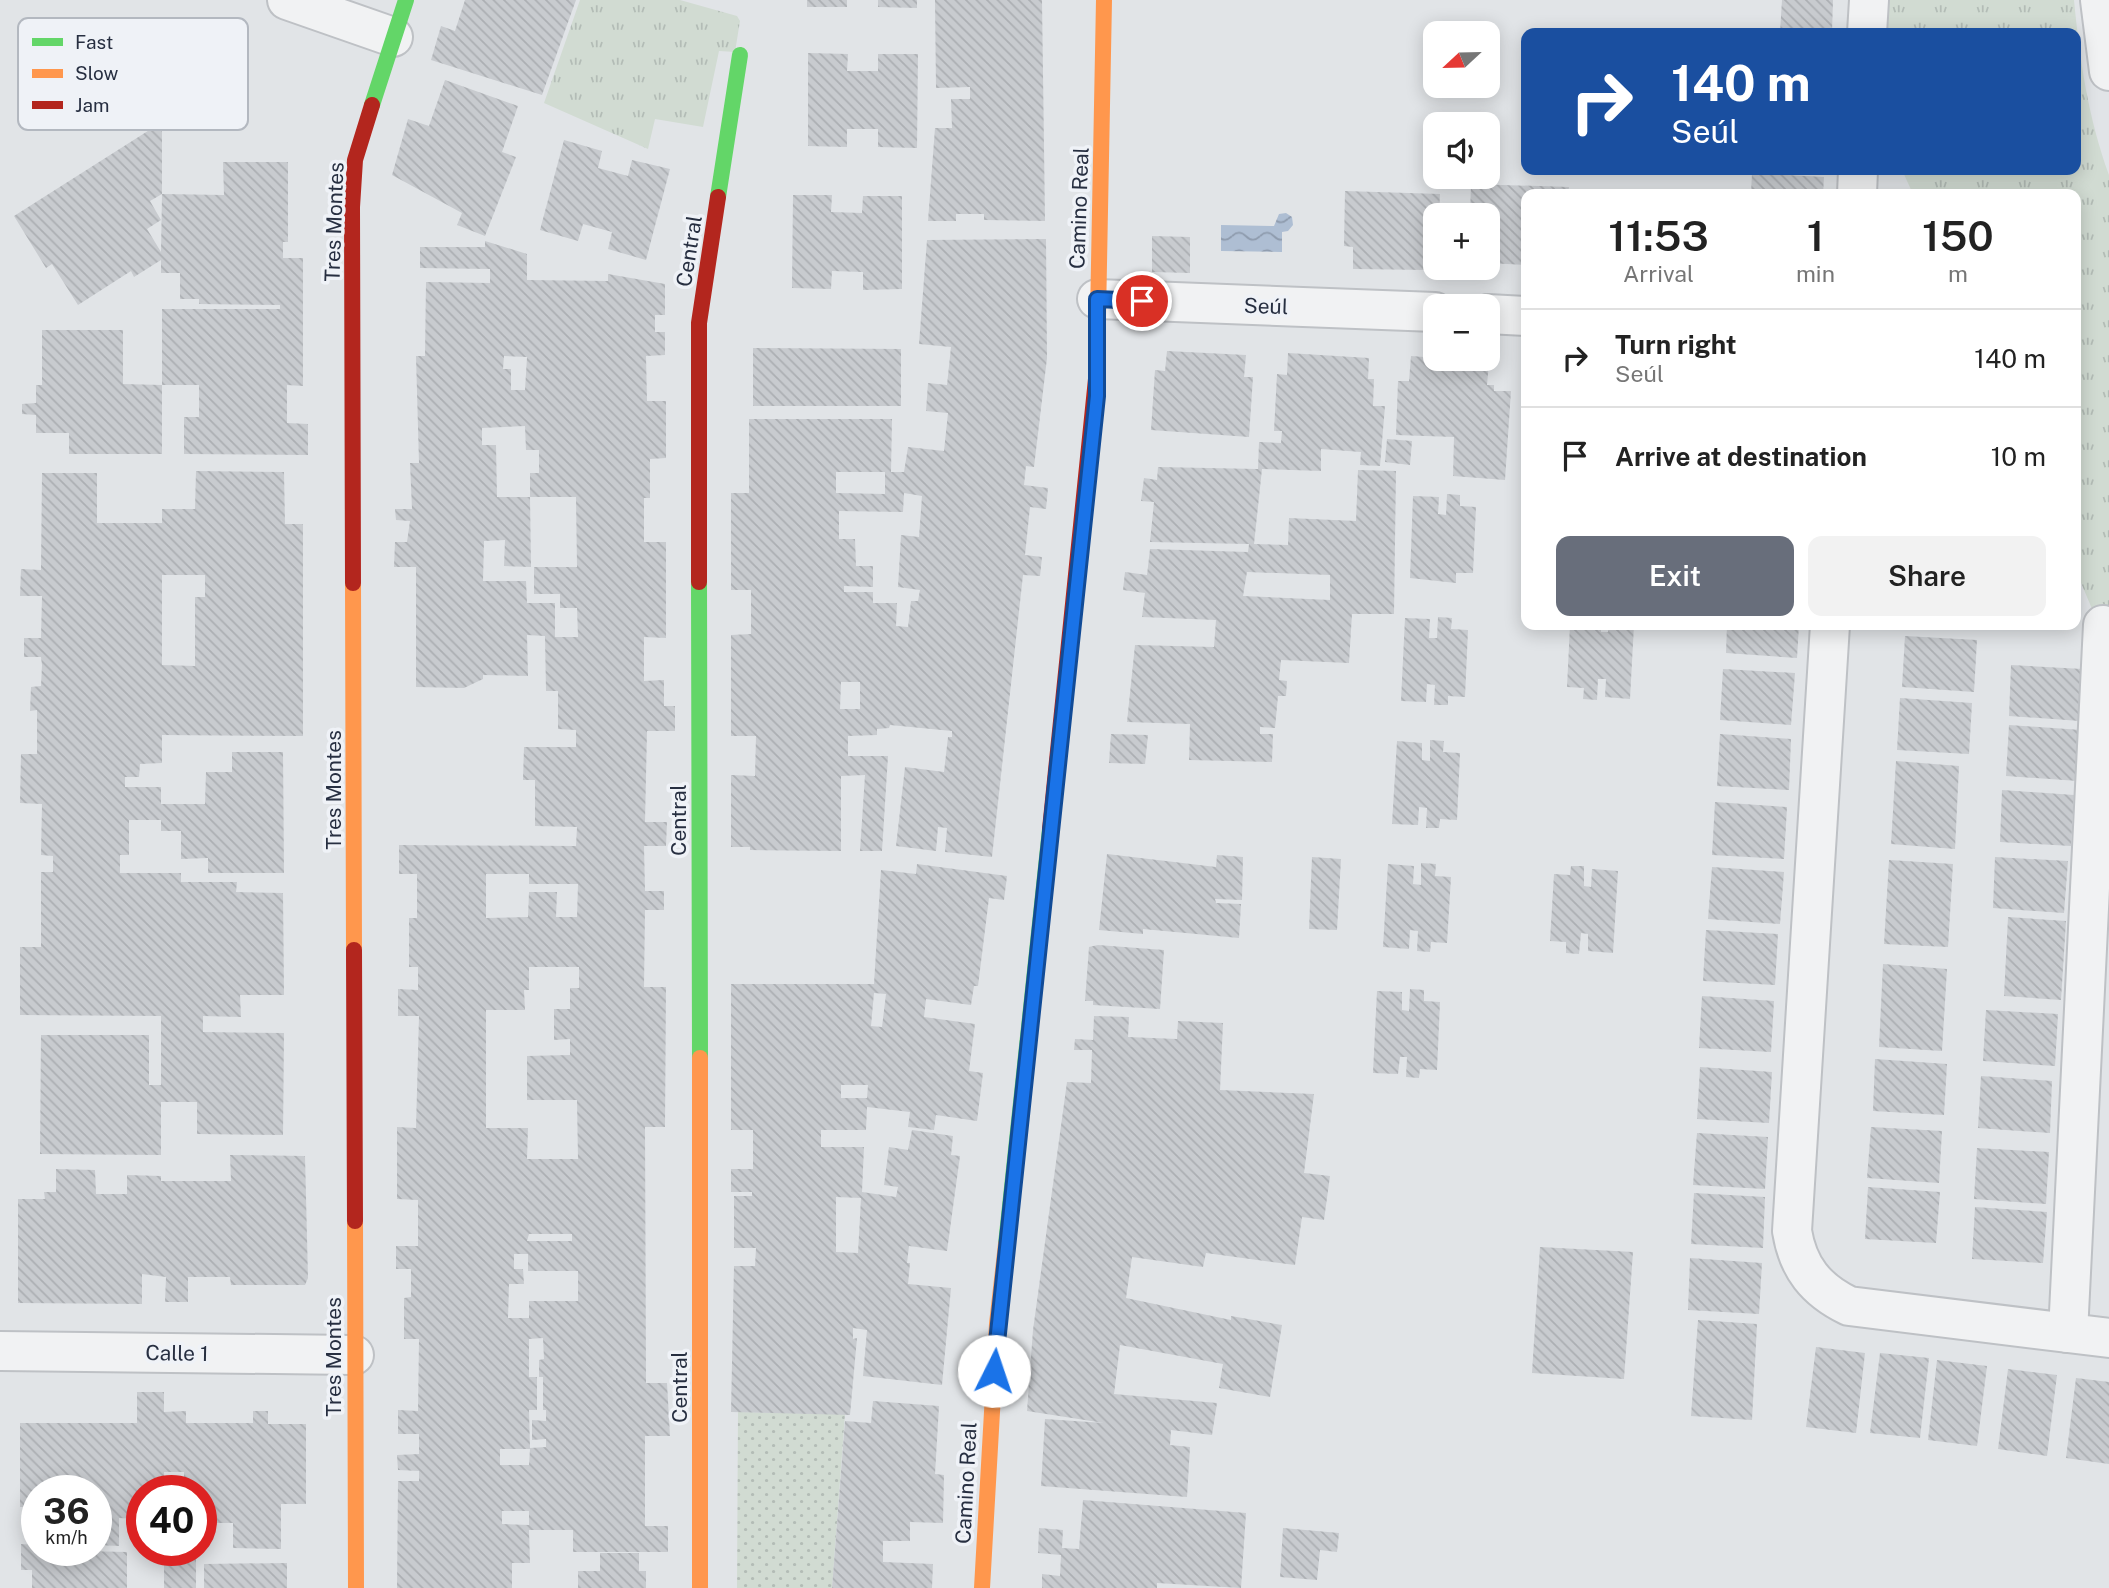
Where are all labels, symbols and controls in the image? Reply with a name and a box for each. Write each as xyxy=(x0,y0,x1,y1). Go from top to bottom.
legend xyxy=(18,18,248,130)
north arrow xyxy=(1423,21,1500,98)
map controls xyxy=(1423,21,1500,371)
text: Fast xyxy=(75,31,113,53)
text: 140 m xyxy=(1671,54,1811,112)
icon: right xyxy=(1556,56,1647,147)
text: Slow xyxy=(75,62,119,84)
text: Jam xyxy=(75,94,109,116)
button: sound xyxy=(1423,112,1500,189)
text: Seúl xyxy=(1671,113,1739,150)
street label: Camino Real xyxy=(1064,147,1094,269)
street label: Tres Montes xyxy=(319,162,349,282)
button: + xyxy=(1423,203,1500,280)
text: 11:53 xyxy=(1608,211,1709,260)
text: 1 xyxy=(1807,211,1824,260)
text: 150 xyxy=(1922,211,1994,260)
street label: Central xyxy=(671,214,707,288)
text: Arrival xyxy=(1623,260,1694,287)
text: min xyxy=(1796,260,1835,287)
text: m xyxy=(1948,260,1968,287)
pin xyxy=(1112,271,1172,331)
icon: arrive xyxy=(1123,282,1161,320)
street label: Seúl xyxy=(1243,293,1289,319)
button: − xyxy=(1423,294,1500,371)
text: Turn right xyxy=(1615,329,1737,360)
icon: right xyxy=(1556,339,1594,377)
text: 140 m xyxy=(1974,343,2046,374)
text: Seúl xyxy=(1615,360,1664,387)
icon: arrive xyxy=(1556,437,1594,475)
text: Arrive at destination xyxy=(1615,441,1867,472)
text: 10 m xyxy=(1991,441,2046,472)
button: Exit xyxy=(1556,536,1794,616)
button: Share xyxy=(1808,536,2046,616)
street label: Tres Montes xyxy=(321,730,346,850)
street label: Central xyxy=(666,784,691,856)
street label: Tres Montes xyxy=(321,1297,346,1417)
position arrow xyxy=(957,1334,1031,1408)
street label: Calle 1 xyxy=(145,1340,209,1366)
street label: Central xyxy=(667,1351,692,1423)
street label: Camino Real xyxy=(950,1421,982,1545)
speed limit sign: 40 xyxy=(126,1475,217,1566)
text: 36 xyxy=(43,1491,90,1532)
text: km/h xyxy=(45,1527,88,1548)

